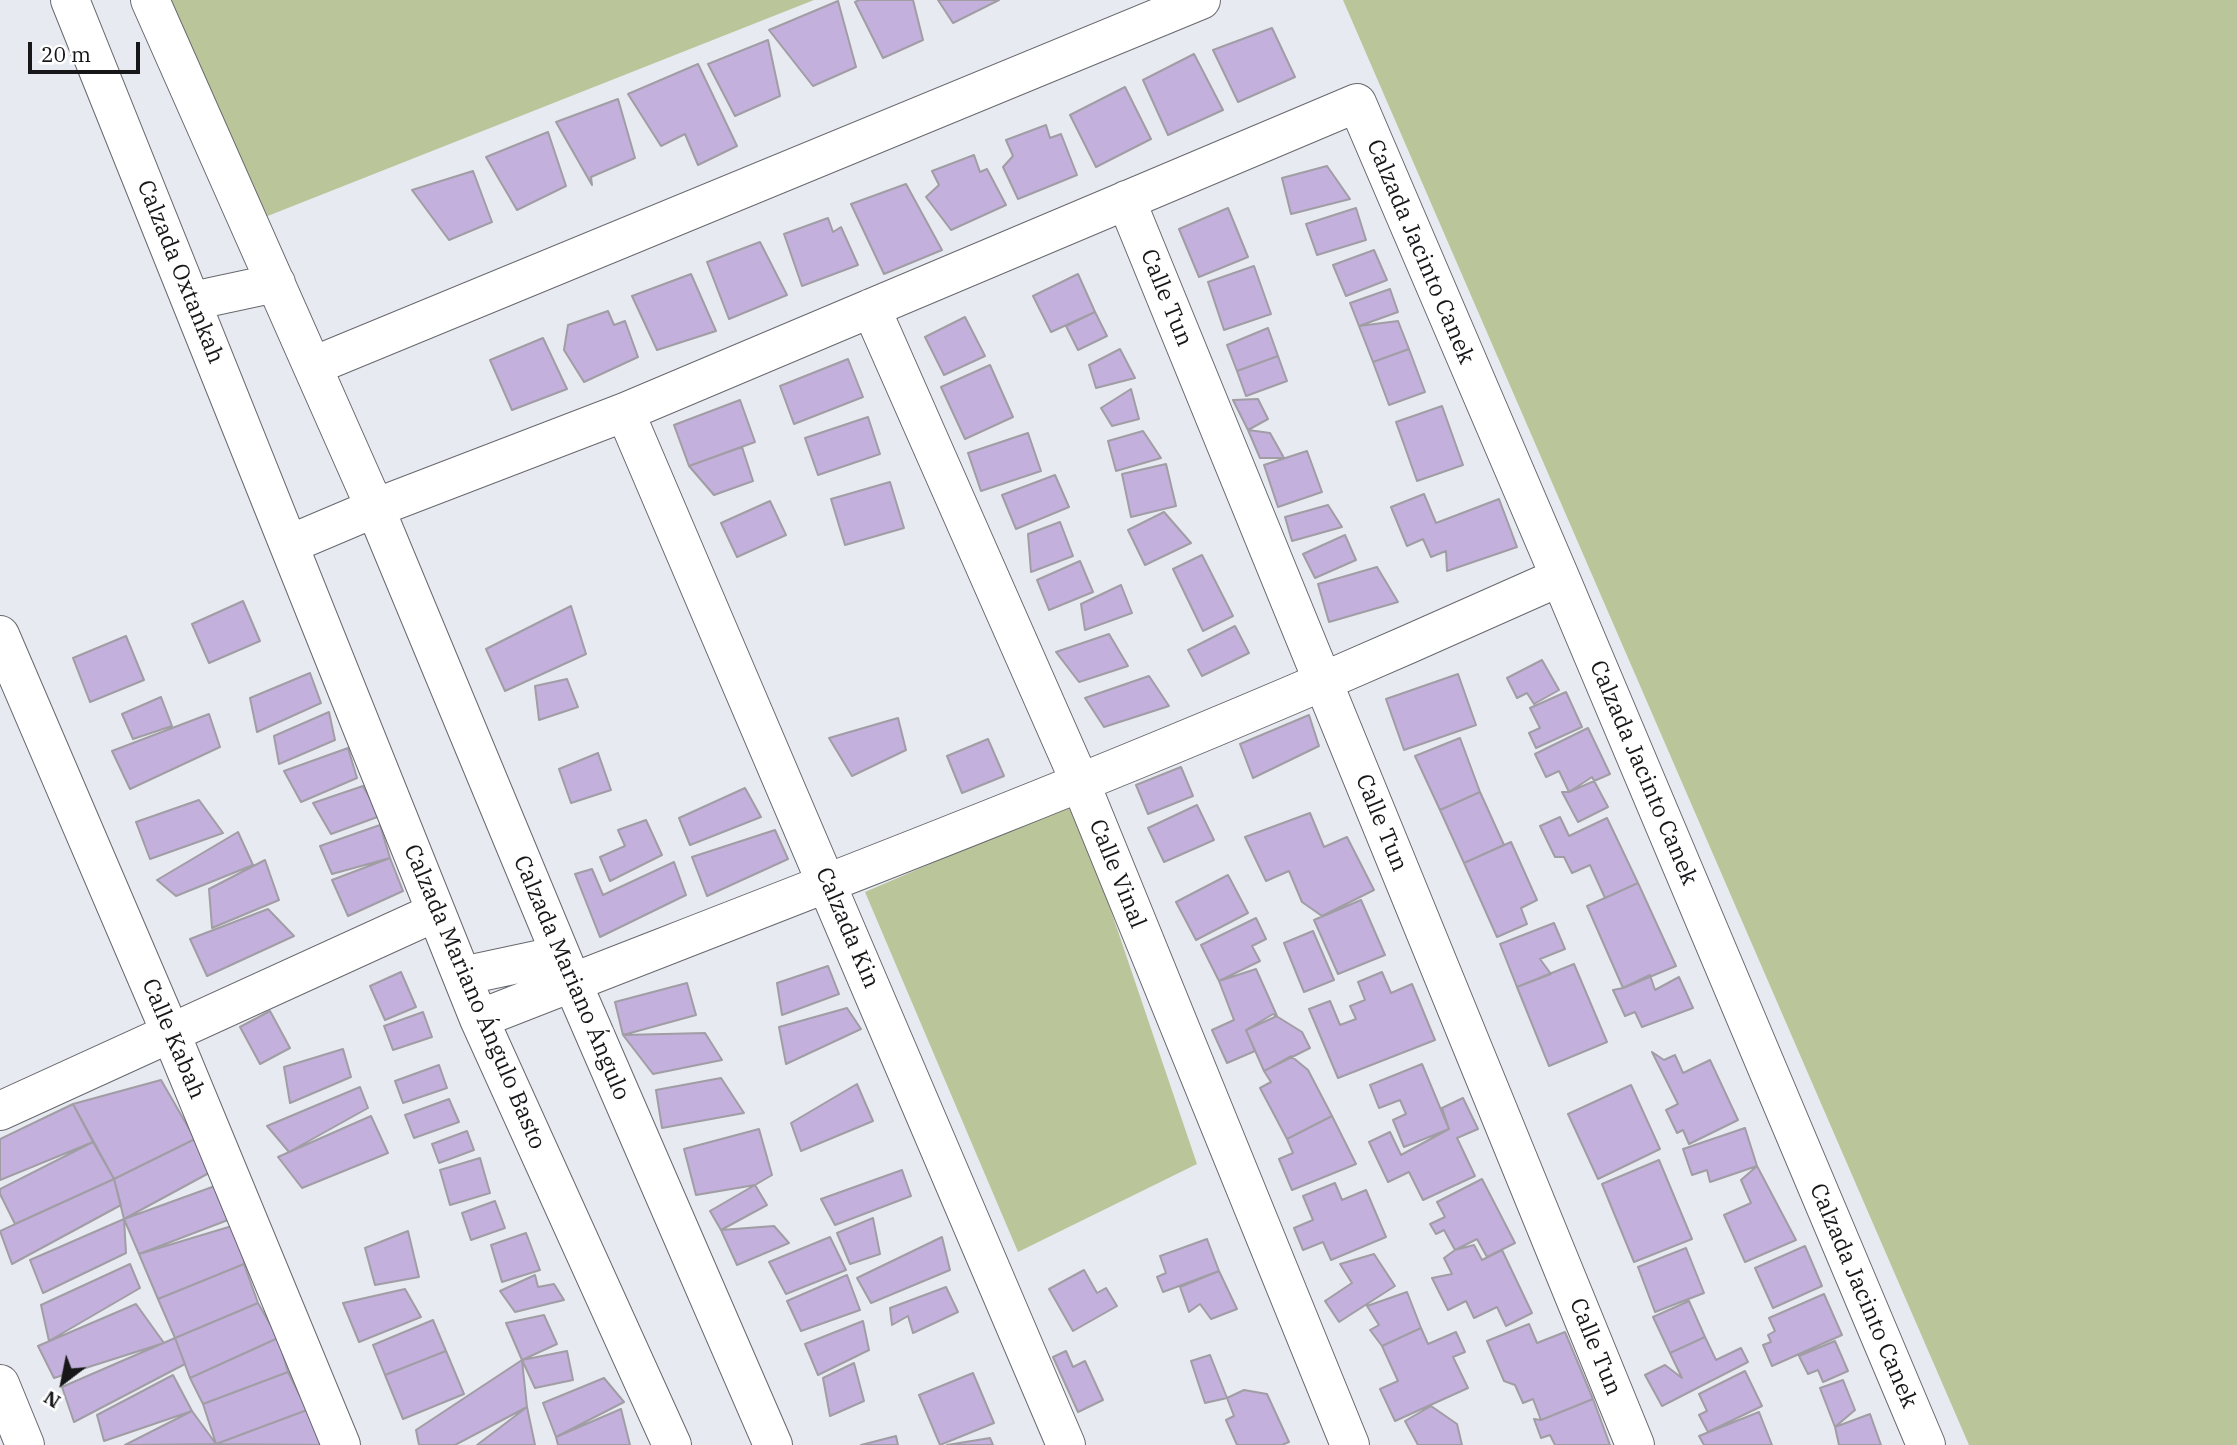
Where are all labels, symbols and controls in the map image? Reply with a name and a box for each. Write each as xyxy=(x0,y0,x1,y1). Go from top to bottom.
scale bar xyxy=(32,28,144,72)
text: 20 m xyxy=(41,40,91,68)
street label: Calzada Jacinto Canek xyxy=(1360,136,1480,368)
street label: Calzada Oxtankah xyxy=(131,176,229,368)
street label: Calle Tun xyxy=(1134,245,1198,351)
street label: Calzada Jacinto Canek xyxy=(1583,657,1703,889)
street label: Calle Tun xyxy=(1349,770,1413,876)
street label: Calle Vinal xyxy=(1083,816,1151,932)
street label: Calzada Mariano Ángulo Basto xyxy=(397,840,551,1154)
street label: Calzada Mariano Ángulo xyxy=(507,852,635,1104)
street label: Calzada Kin xyxy=(809,863,885,993)
street label: Calle Kabah xyxy=(135,975,211,1103)
street label: Calzada Jacinto Canek xyxy=(1803,1180,1923,1412)
street label: Calle Tun xyxy=(1563,1294,1627,1400)
north arrow xyxy=(28,1347,98,1417)
text: N xyxy=(39,1386,65,1414)

